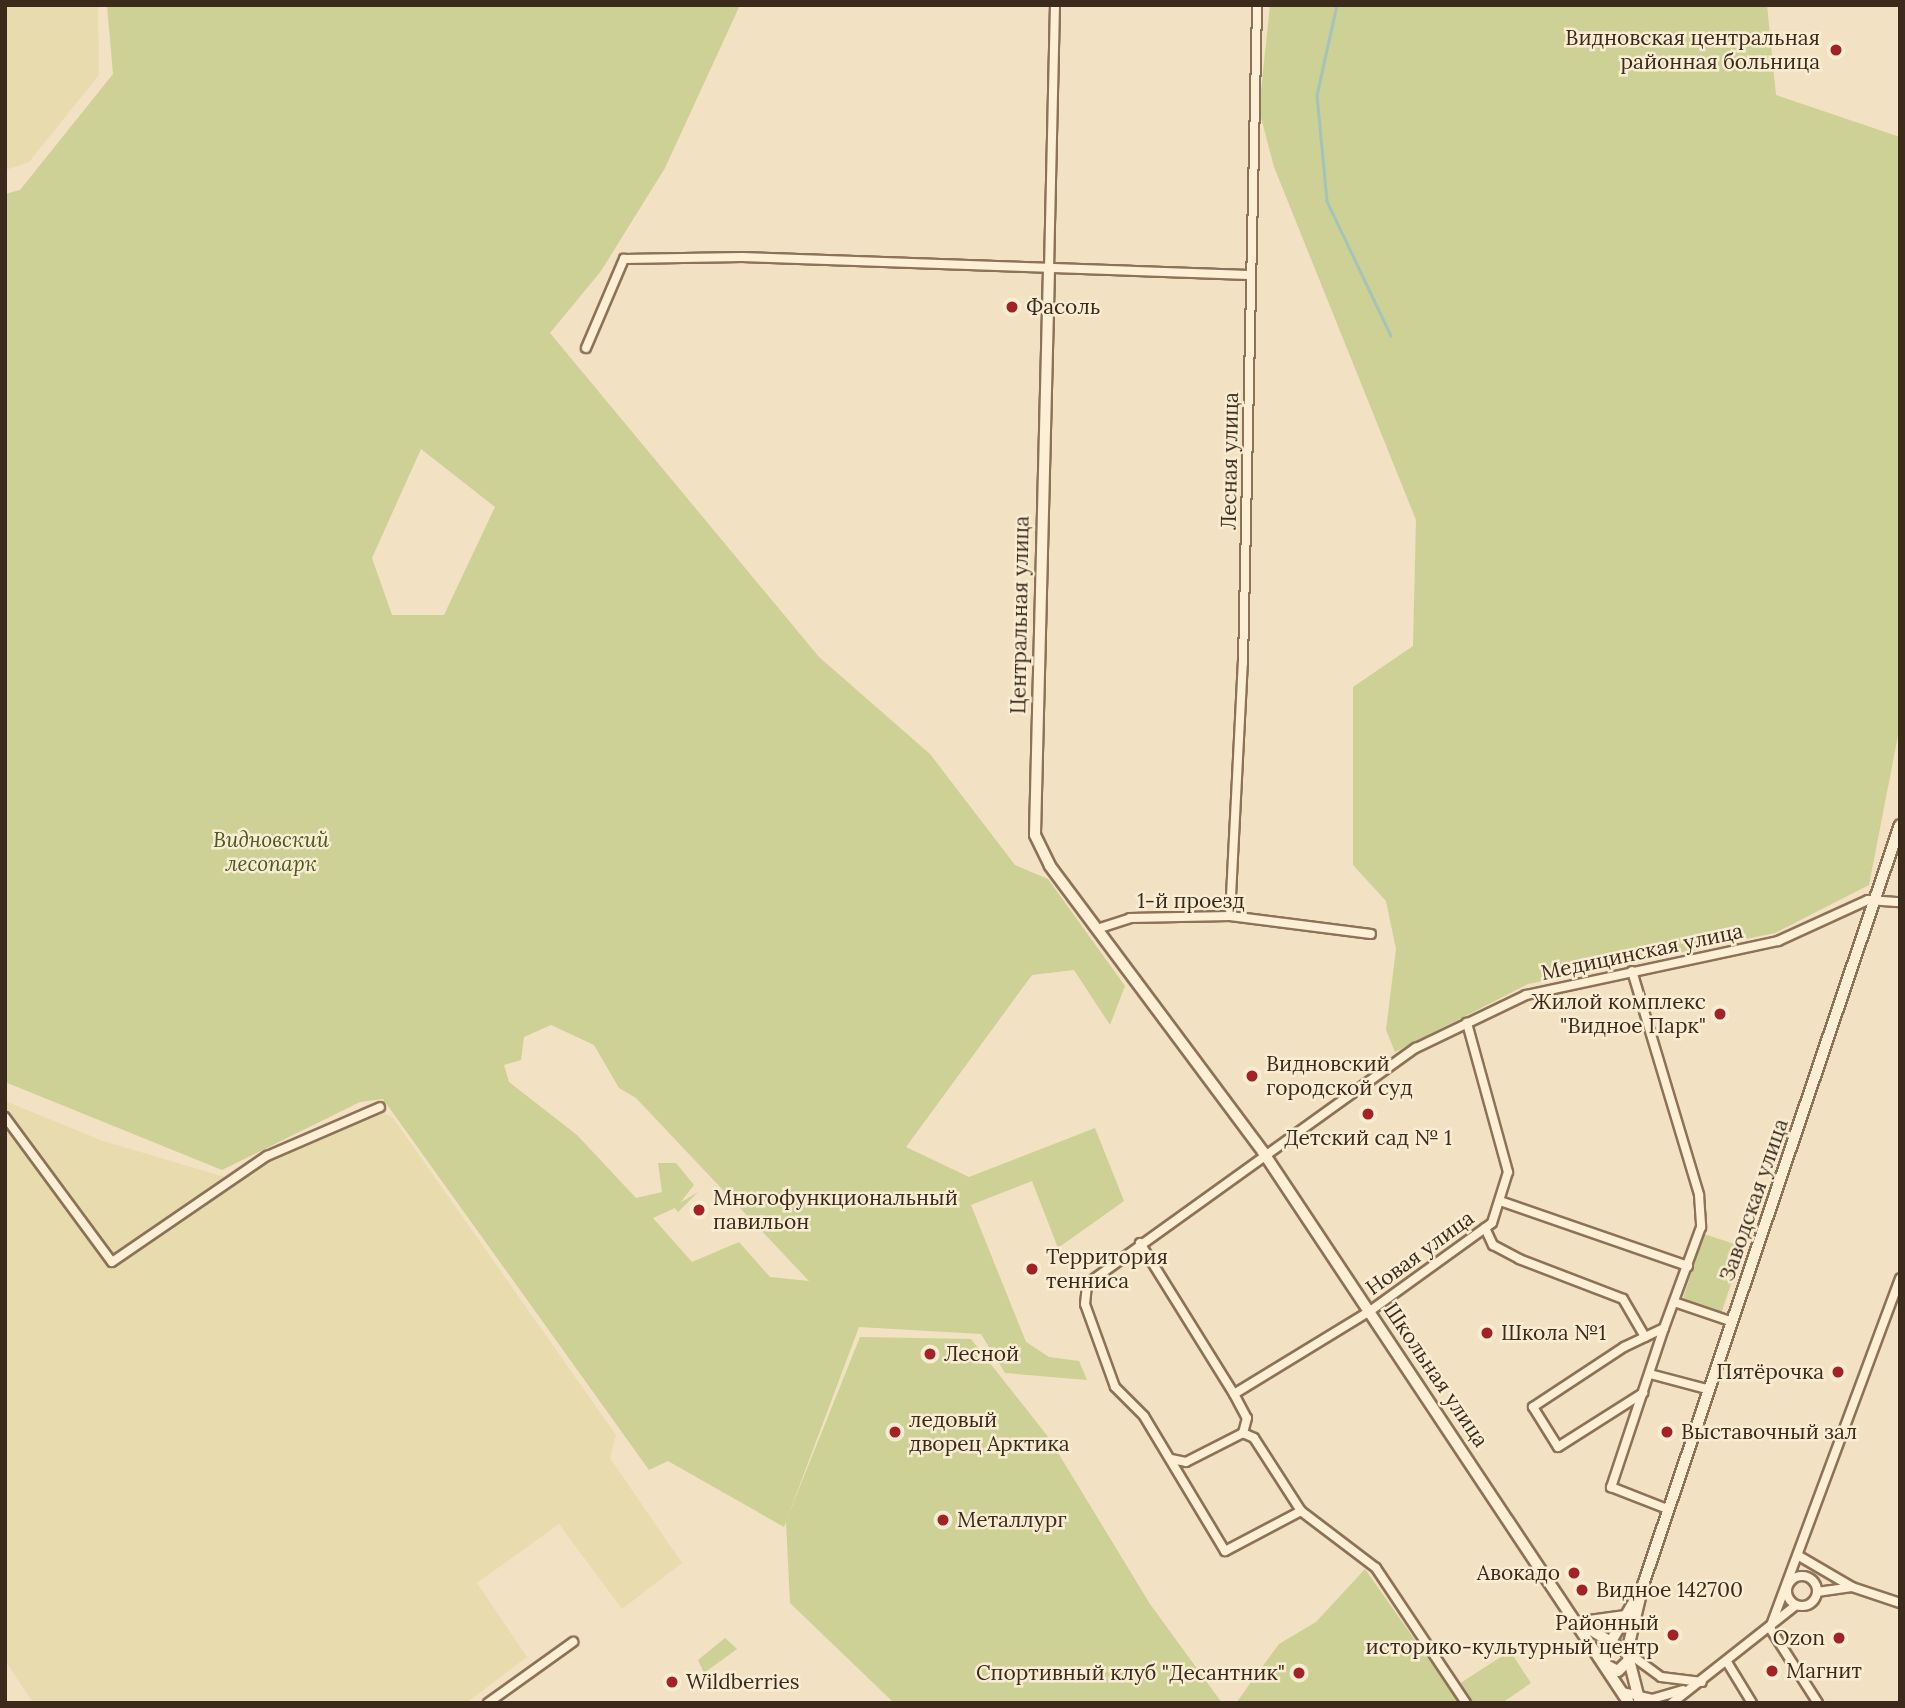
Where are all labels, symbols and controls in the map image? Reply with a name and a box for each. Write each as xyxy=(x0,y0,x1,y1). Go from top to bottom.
place label: Видновская центральная районная больница xyxy=(1565,25,1820,75)
marker: Видновская центральная районная больница xyxy=(1826,40,1846,60)
place label: Фасоль xyxy=(1026,294,1100,320)
marker: Фасоль xyxy=(1004,299,1020,315)
street label: Лесная улица xyxy=(1216,392,1244,530)
street label: Центральная улица xyxy=(1006,516,1034,714)
park label: Видновский лесопарк xyxy=(213,827,329,877)
street label: 1-й проезд xyxy=(1137,888,1245,914)
street label: Медицинская улица xyxy=(1539,918,1745,986)
place label: Жилой комплекс "Видное Парк" xyxy=(1531,989,1706,1039)
marker: Жилой комплекс "Видное Парк" xyxy=(1712,1006,1728,1022)
place label: Видновский городской суд xyxy=(1266,1051,1413,1101)
marker: Видновский городской суд xyxy=(1244,1068,1260,1084)
marker: Детский сад № 1 xyxy=(1360,1106,1376,1122)
street label: Заводская улица xyxy=(1714,1116,1794,1284)
place label: Детский сад № 1 xyxy=(1284,1125,1452,1151)
place label: Многофункциональный павильон xyxy=(713,1185,958,1235)
marker: Многофункциональный павильон xyxy=(691,1202,707,1218)
street label: Новая улица xyxy=(1361,1205,1479,1301)
place label: Территория тенниса xyxy=(1046,1244,1168,1294)
marker: Территория тенниса xyxy=(1024,1261,1040,1277)
street label: Школьная улица xyxy=(1378,1298,1494,1452)
place label: Школа №1 xyxy=(1501,1320,1606,1346)
marker: Школа №1 xyxy=(1479,1325,1495,1341)
place label: Лесной xyxy=(944,1341,1019,1367)
marker: Лесной xyxy=(922,1346,938,1362)
place label: Пятёрочка xyxy=(1716,1359,1824,1385)
marker: Пятёрочка xyxy=(1830,1364,1846,1380)
place label: ледовый дворец Арктика xyxy=(909,1407,1070,1457)
place label: Выставочный зал xyxy=(1681,1419,1857,1445)
marker: ледовый дворец Арктика xyxy=(887,1424,903,1440)
marker: Выставочный зал xyxy=(1659,1424,1675,1440)
place label: Металлург xyxy=(957,1507,1066,1533)
marker: Металлург xyxy=(935,1512,951,1528)
place label: Авокадо xyxy=(1477,1560,1560,1586)
marker: Авокадо xyxy=(1566,1565,1582,1581)
place label: Видное 142700 xyxy=(1596,1577,1743,1603)
marker: Видное 142700 xyxy=(1574,1582,1590,1598)
place label: Районный историко-культурный центр xyxy=(1366,1610,1659,1660)
place label: Ozon xyxy=(1773,1625,1825,1651)
marker: Районный историко-культурный центр xyxy=(1665,1627,1681,1643)
marker: Ozon xyxy=(1831,1630,1847,1646)
place label: Магнит xyxy=(1786,1658,1862,1684)
place label: Спортивный клуб "Десантник" xyxy=(976,1660,1285,1686)
marker: Магнит xyxy=(1764,1663,1780,1679)
marker: Спортивный клуб "Десантник" xyxy=(1291,1665,1307,1681)
place label: Wildberries xyxy=(686,1669,800,1695)
marker: Wildberries xyxy=(664,1674,680,1690)

